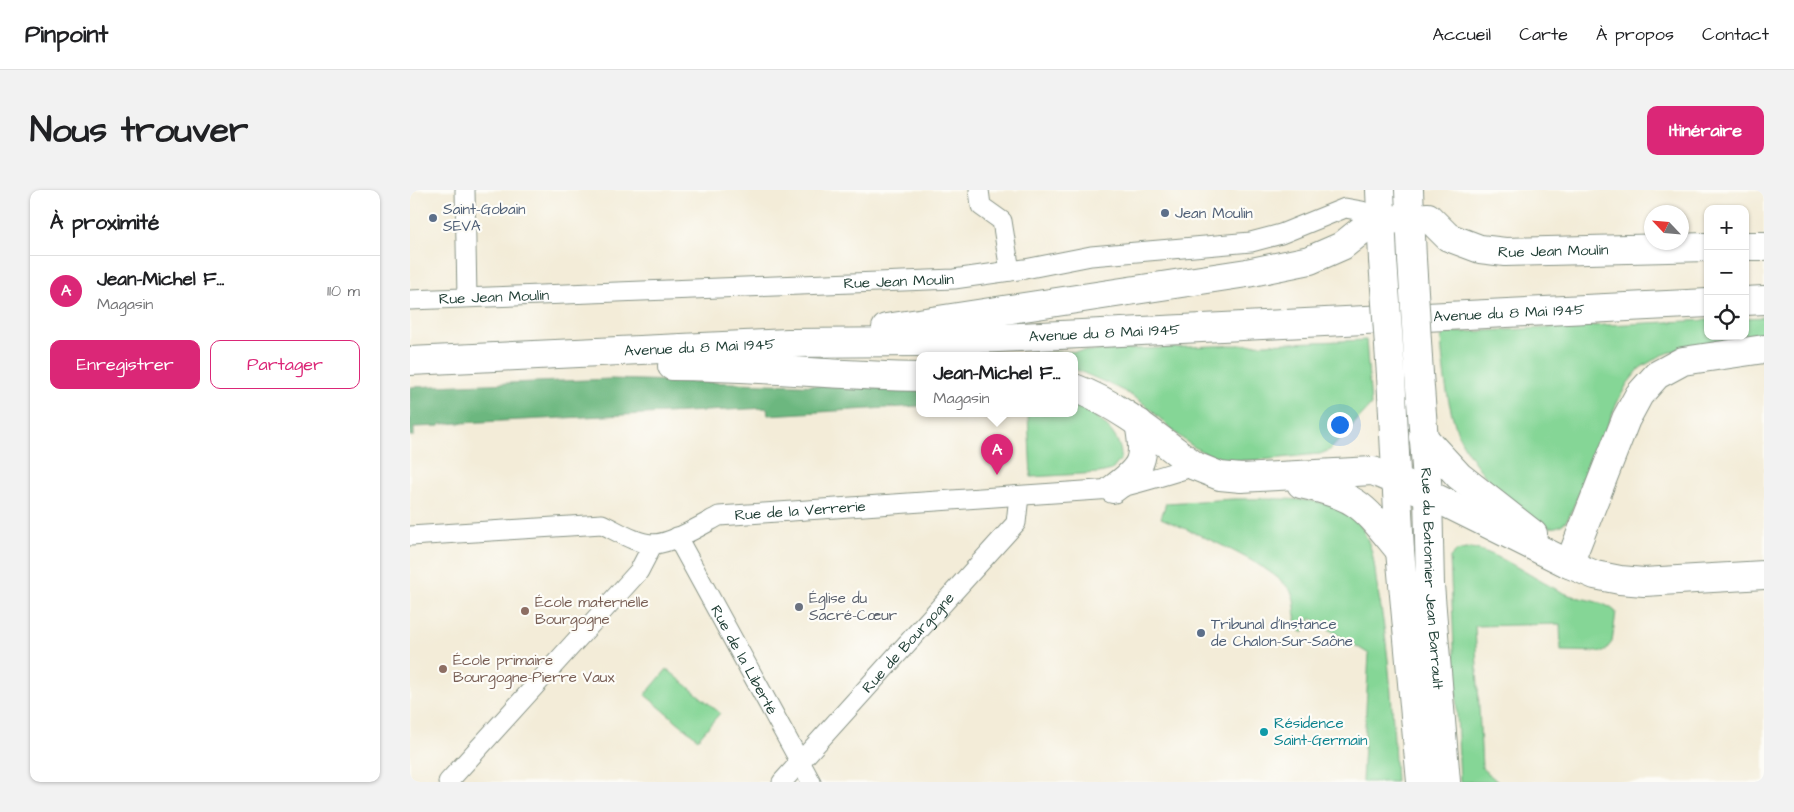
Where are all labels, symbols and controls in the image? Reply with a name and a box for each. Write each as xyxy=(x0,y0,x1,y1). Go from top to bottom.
text: Pinpoint xyxy=(25,18,108,52)
text: Accueil xyxy=(1432,22,1491,47)
text: Carte xyxy=(1519,22,1568,47)
text: À propos xyxy=(1596,22,1674,47)
text: Contact xyxy=(1702,22,1769,47)
text: Nous trouver xyxy=(30,106,248,155)
button: Itinéraire xyxy=(1647,106,1764,155)
place label: Saint-Gobain SEVA xyxy=(443,199,526,237)
place label: Jean Moulin xyxy=(1175,203,1253,224)
north arrow xyxy=(1644,205,1689,250)
map controls xyxy=(1704,205,1749,340)
button: + xyxy=(1704,205,1749,250)
marker: Jean Moulin xyxy=(1159,207,1171,219)
text: À proximité xyxy=(50,208,159,237)
marker: Saint-Gobain SEVA xyxy=(427,212,439,224)
street label: Rue Jean Moulin xyxy=(1497,239,1609,263)
button: − xyxy=(1704,250,1749,295)
text: Jean-Michel F... xyxy=(97,266,224,293)
street label: Rue Jean Moulin xyxy=(843,269,955,294)
text: A xyxy=(61,280,71,302)
text: 110 m xyxy=(327,280,360,302)
street label: Rue Jean Moulin xyxy=(438,285,550,310)
text: Magasin xyxy=(97,293,153,315)
button: locate xyxy=(1704,295,1749,340)
street label: Avenue du 8 Mai 1945 xyxy=(1433,299,1585,328)
street label: Avenue du 8 Mai 1945 xyxy=(1028,319,1181,348)
street label: Avenue du 8 Mai 1945 xyxy=(624,334,776,362)
button: Enregistrer xyxy=(50,340,200,389)
button: Partager xyxy=(210,340,360,389)
popup xyxy=(916,352,1078,417)
text: Jean-Michel F... xyxy=(933,360,1061,387)
text: Magasin xyxy=(933,387,989,409)
your location xyxy=(1327,412,1353,438)
pin: A xyxy=(981,434,1013,475)
street label: Rue du Batonnier Jean Barrault xyxy=(1415,467,1448,690)
street label: Rue de la Verrerie xyxy=(734,496,866,526)
place label: Église du Sacré-Cœur xyxy=(809,588,897,626)
street label: Rue de Bourgogne xyxy=(857,588,959,698)
place label: École maternelle Bourgogne xyxy=(535,592,649,631)
street label: Rue de la Liberté xyxy=(705,601,782,719)
marker: Église du Sacré-Cœur xyxy=(793,601,805,613)
marker: École maternelle Bourgogne xyxy=(519,605,531,617)
place label: Tribunal d'Instance de Chalon-Sur-Saône xyxy=(1211,614,1353,652)
marker: Tribunal d'Instance de Chalon-Sur-Saône xyxy=(1195,627,1207,639)
place label: École primaire Bourgogne-Pierre Vaux xyxy=(453,650,615,689)
marker: École primaire Bourgogne-Pierre Vaux xyxy=(437,663,449,675)
place label: Résidence Saint-Germain xyxy=(1274,713,1368,751)
marker: Résidence Saint-Germain xyxy=(1258,726,1270,738)

